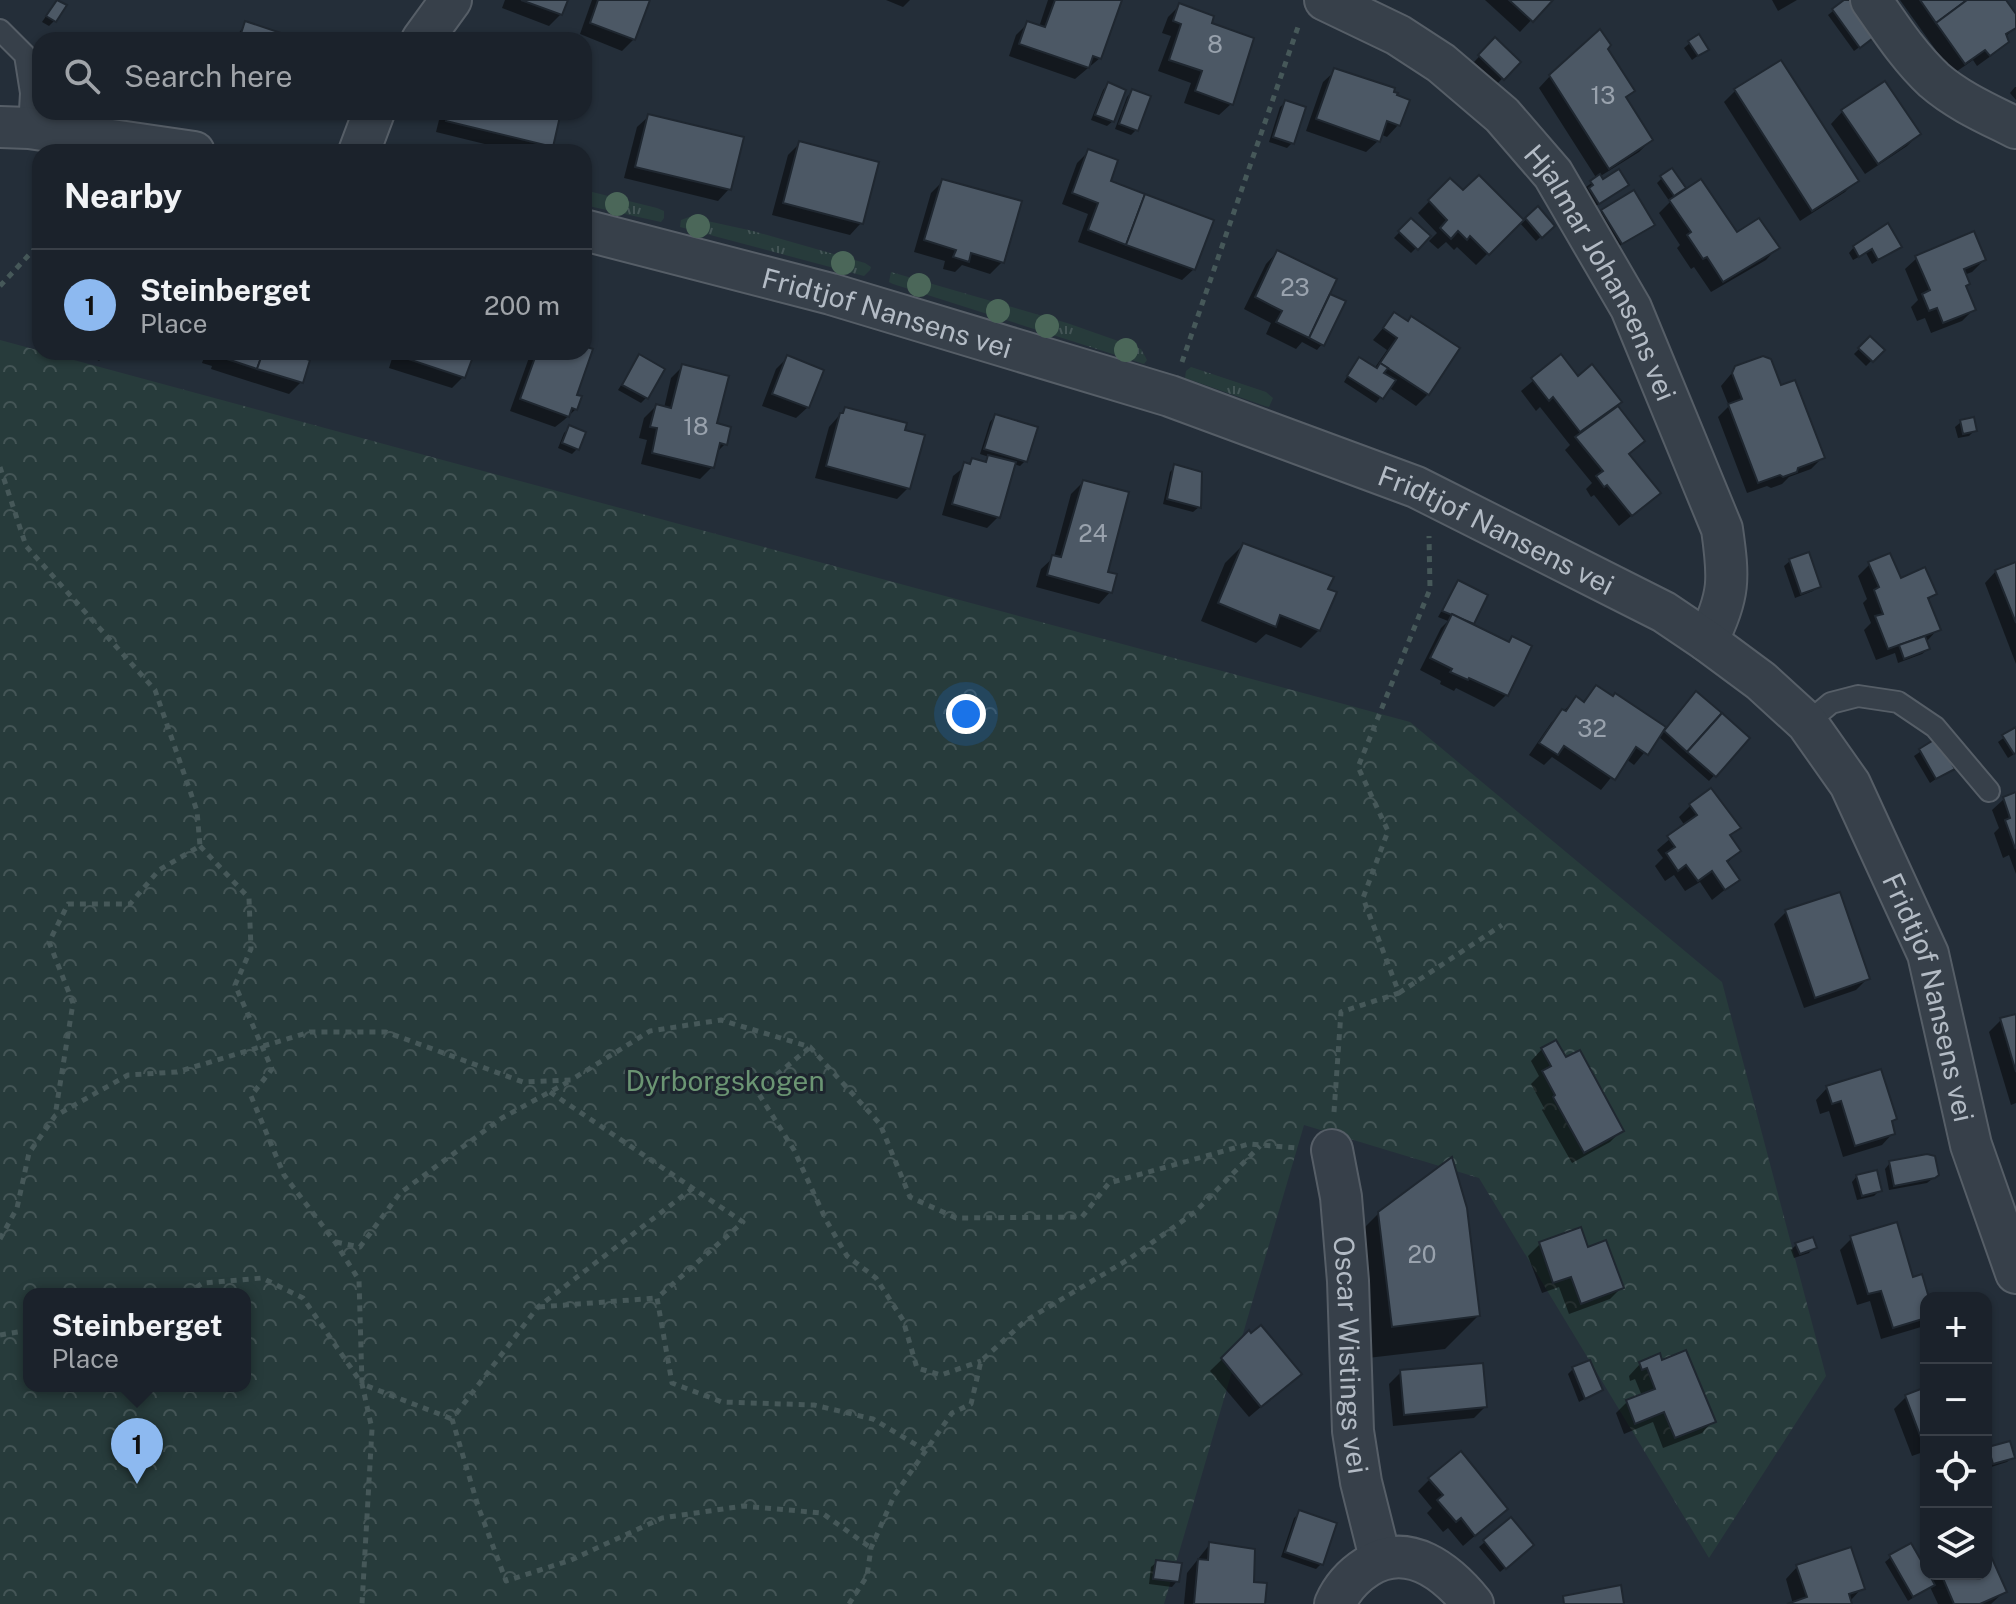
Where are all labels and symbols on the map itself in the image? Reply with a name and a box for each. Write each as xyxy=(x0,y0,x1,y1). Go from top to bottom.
house number: 8 xyxy=(1207,30,1223,58)
house number: 13 xyxy=(1591,81,1615,109)
street label: Hjalmar Johansens vei xyxy=(1518,137,1684,405)
street label: Fridtjof Nansens vei xyxy=(759,260,1016,364)
house number: 23 xyxy=(1280,273,1310,301)
house number: 18 xyxy=(683,412,709,440)
street label: Fridtjof Nansens vei xyxy=(1374,458,1620,601)
house number: 24 xyxy=(1078,519,1108,547)
your location xyxy=(946,694,986,734)
house number: 32 xyxy=(1577,714,1607,742)
street label: Fridtjof Nansens vei xyxy=(1876,867,1982,1125)
park label: Dyrborgskogen xyxy=(625,1064,825,1097)
street label: Oscar Wistings vei xyxy=(1328,1235,1376,1476)
house number: 20 xyxy=(1408,1240,1437,1268)
pin: 1 xyxy=(111,1418,163,1484)

